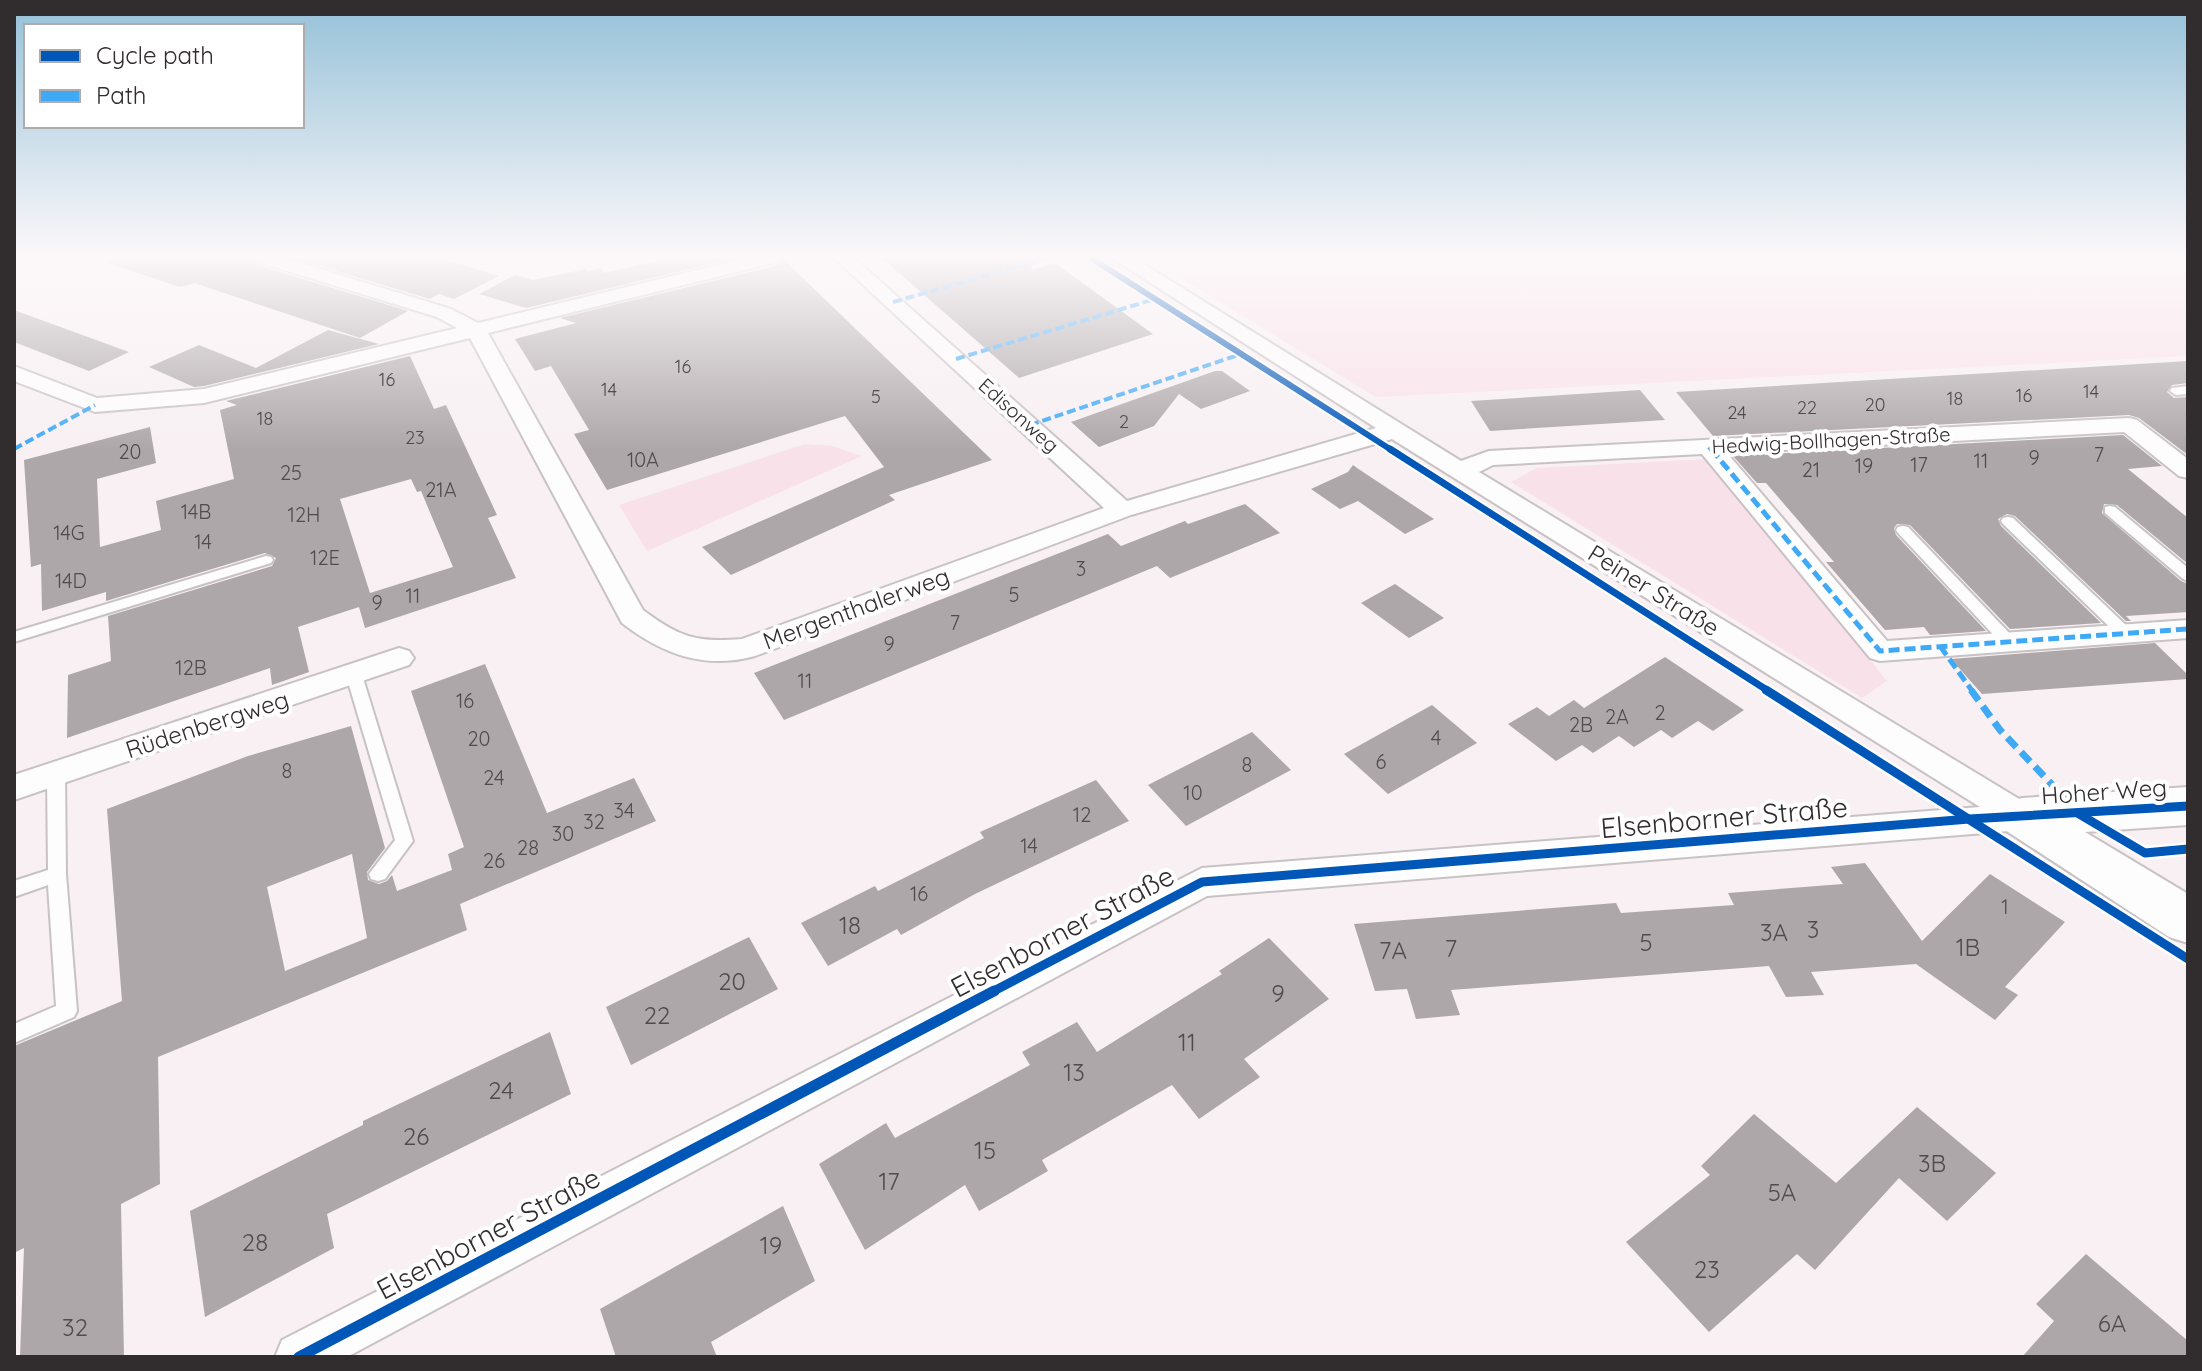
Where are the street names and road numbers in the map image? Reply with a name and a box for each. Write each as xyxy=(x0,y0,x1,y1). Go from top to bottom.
street label: Edisonweg xyxy=(974,372,1064,458)
street label: Hedwig-Bollhagen-Straße xyxy=(1711,421,1951,459)
street label: Peiner Straße xyxy=(1583,538,1725,642)
street label: Mergenthalerweg xyxy=(759,560,953,656)
street label: Rüdenbergweg xyxy=(122,683,292,765)
street label: Hoher Weg xyxy=(2040,772,2168,810)
street label: Elsenborner Straße xyxy=(1599,789,1849,845)
street label: Elsenborner Straße xyxy=(944,857,1180,1005)
street label: Elsenborner Straße xyxy=(370,1159,606,1307)

